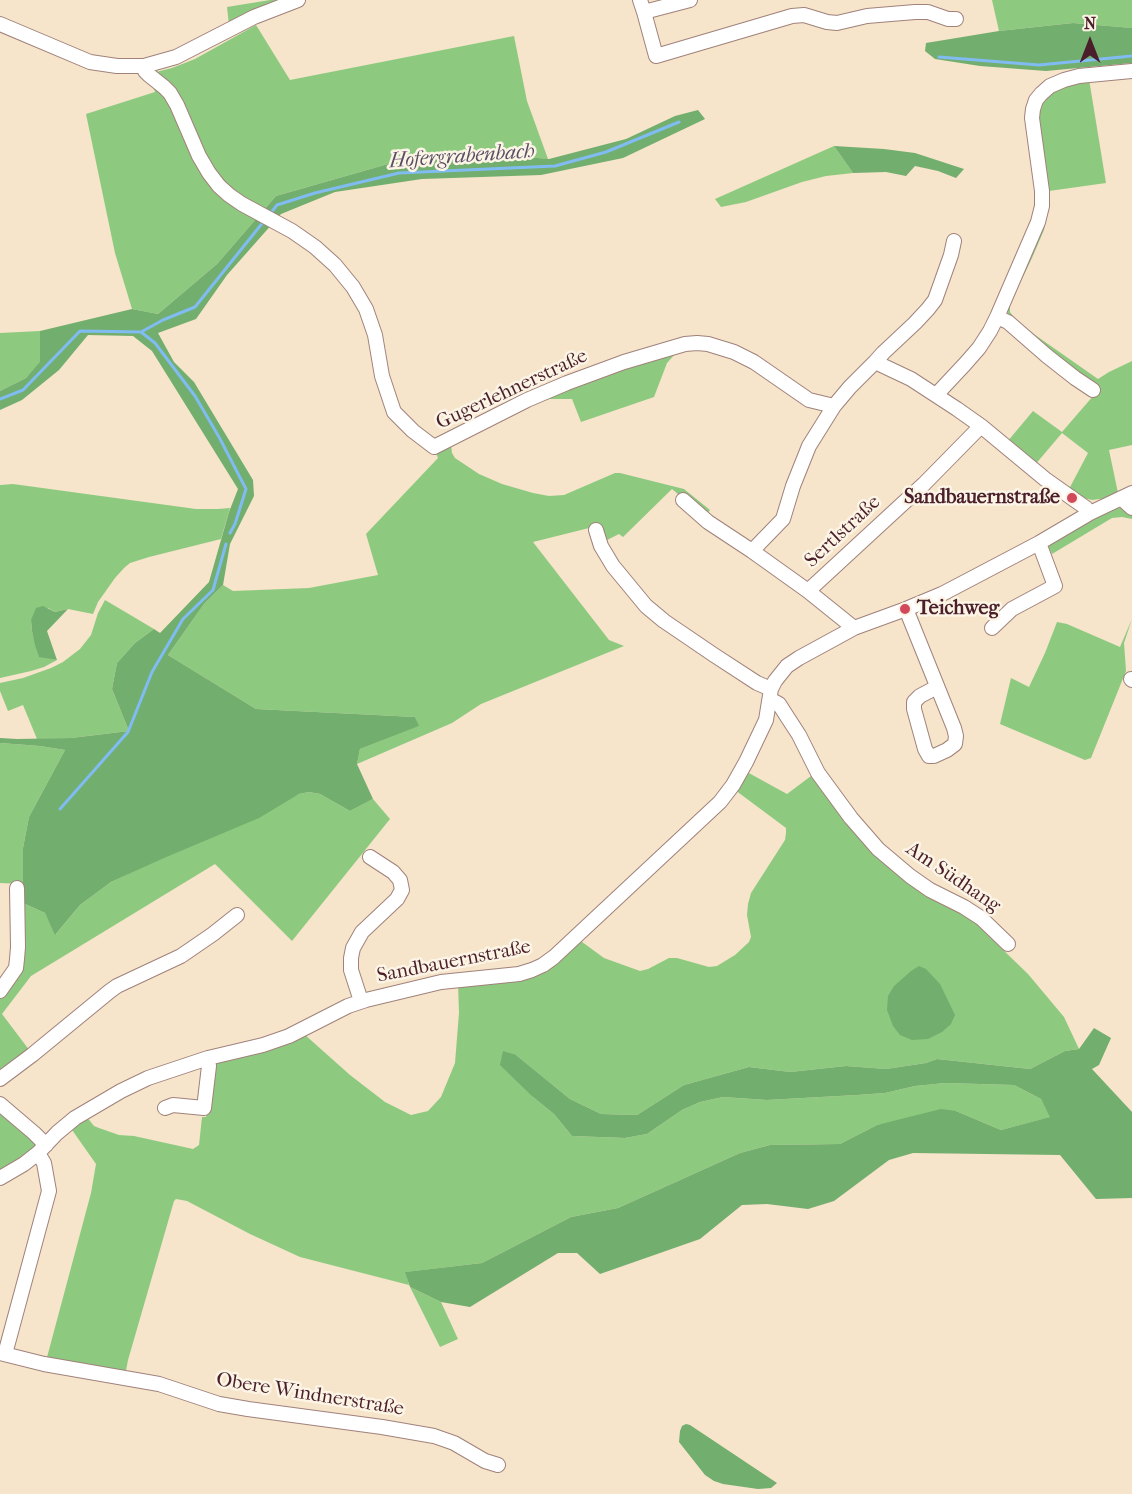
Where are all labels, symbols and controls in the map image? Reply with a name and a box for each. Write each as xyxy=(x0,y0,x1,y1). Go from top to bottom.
north arrow xyxy=(1060,12,1120,72)
text: N xyxy=(1084,14,1096,33)
water label: Hofergrabenbach xyxy=(388,139,536,175)
street label: Gugerlehnerstraße xyxy=(433,344,591,436)
place label: Sandbauernstraße xyxy=(904,486,1060,510)
street label: Sertlstraße xyxy=(800,491,886,573)
marker: Sandbauernstraße xyxy=(1065,491,1079,505)
place label: Teichweg xyxy=(917,597,999,621)
marker: Teichweg xyxy=(898,602,912,616)
street label: Am Südhang xyxy=(901,838,1005,918)
street label: Sandbauernstraße xyxy=(375,935,533,989)
street label: Obere Windnerstraße xyxy=(214,1368,406,1422)

